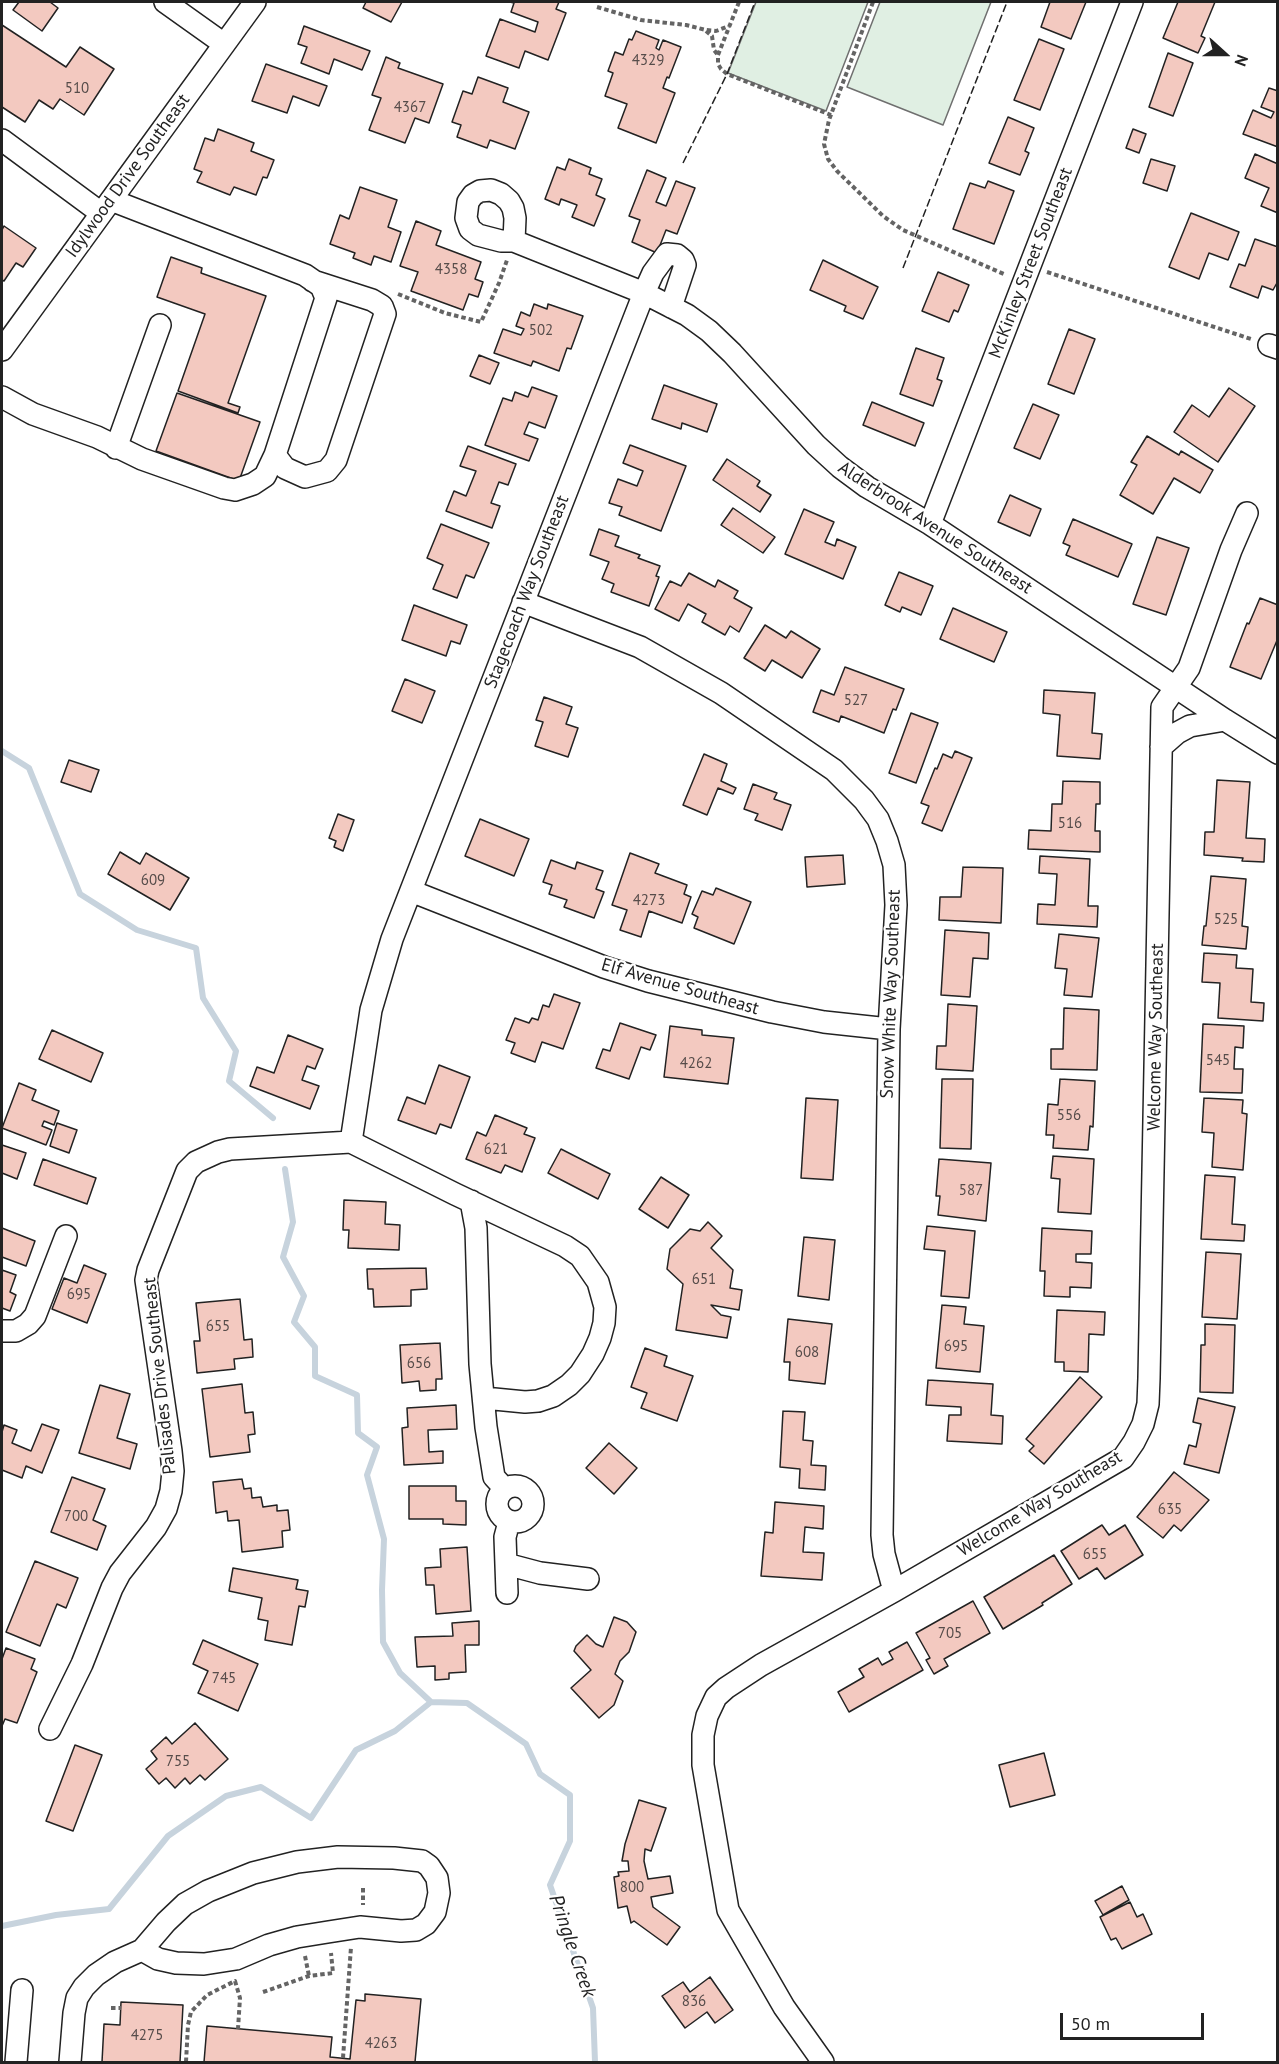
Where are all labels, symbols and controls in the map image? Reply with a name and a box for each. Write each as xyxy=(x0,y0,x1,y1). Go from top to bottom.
north arrow xyxy=(1195,24,1255,84)
house number: 4329 xyxy=(632,52,664,70)
text: N xyxy=(1231,52,1253,69)
house number: 510 xyxy=(65,80,89,98)
street label: Idylwood Drive Southeast xyxy=(61,90,195,262)
house number: 4367 xyxy=(394,99,426,117)
street label: McKinley Street Southeast xyxy=(985,165,1077,361)
house number: 4358 xyxy=(435,261,467,279)
house number: 502 xyxy=(529,322,553,340)
street label: Alderbrook Avenue Southeast xyxy=(834,457,1036,599)
street label: Stagecoach Way Southeast xyxy=(480,492,574,692)
house number: 527 xyxy=(844,692,868,710)
house number: 516 xyxy=(1058,815,1082,833)
house number: 609 xyxy=(141,872,165,890)
street label: Snow White Way Southeast xyxy=(877,889,905,1099)
house number: 4273 xyxy=(633,892,665,910)
house number: 525 xyxy=(1214,911,1238,929)
street label: Welcome Way Southeast xyxy=(1144,943,1168,1131)
street label: Elf Avenue Southeast xyxy=(599,954,761,1020)
house number: 545 xyxy=(1206,1052,1230,1070)
house number: 4262 xyxy=(680,1055,712,1073)
house number: 556 xyxy=(1057,1107,1081,1125)
house number: 621 xyxy=(484,1141,508,1159)
house number: 587 xyxy=(959,1182,983,1200)
house number: 651 xyxy=(692,1271,716,1289)
street label: Palisades Drive Southeast xyxy=(139,1276,181,1476)
house number: 695 xyxy=(67,1286,91,1304)
house number: 655 xyxy=(206,1318,230,1336)
house number: 695 xyxy=(944,1338,968,1356)
house number: 608 xyxy=(795,1344,819,1362)
house number: 656 xyxy=(407,1355,431,1373)
street label: Welcome Way Southeast xyxy=(954,1446,1126,1562)
house number: 635 xyxy=(1158,1501,1182,1519)
house number: 700 xyxy=(64,1508,88,1526)
house number: 655 xyxy=(1083,1546,1107,1564)
house number: 705 xyxy=(938,1625,962,1643)
house number: 745 xyxy=(212,1670,236,1688)
house number: 755 xyxy=(166,1753,190,1771)
house number: 800 xyxy=(620,1879,644,1897)
water label: Pringle Creek xyxy=(543,1891,601,2001)
house number: 836 xyxy=(682,1993,706,2011)
scale bar xyxy=(1063,2001,1207,2039)
text: 50 m xyxy=(1071,2012,1110,2035)
house number: 4275 xyxy=(131,2027,163,2045)
house number: 4263 xyxy=(365,2035,397,2053)

